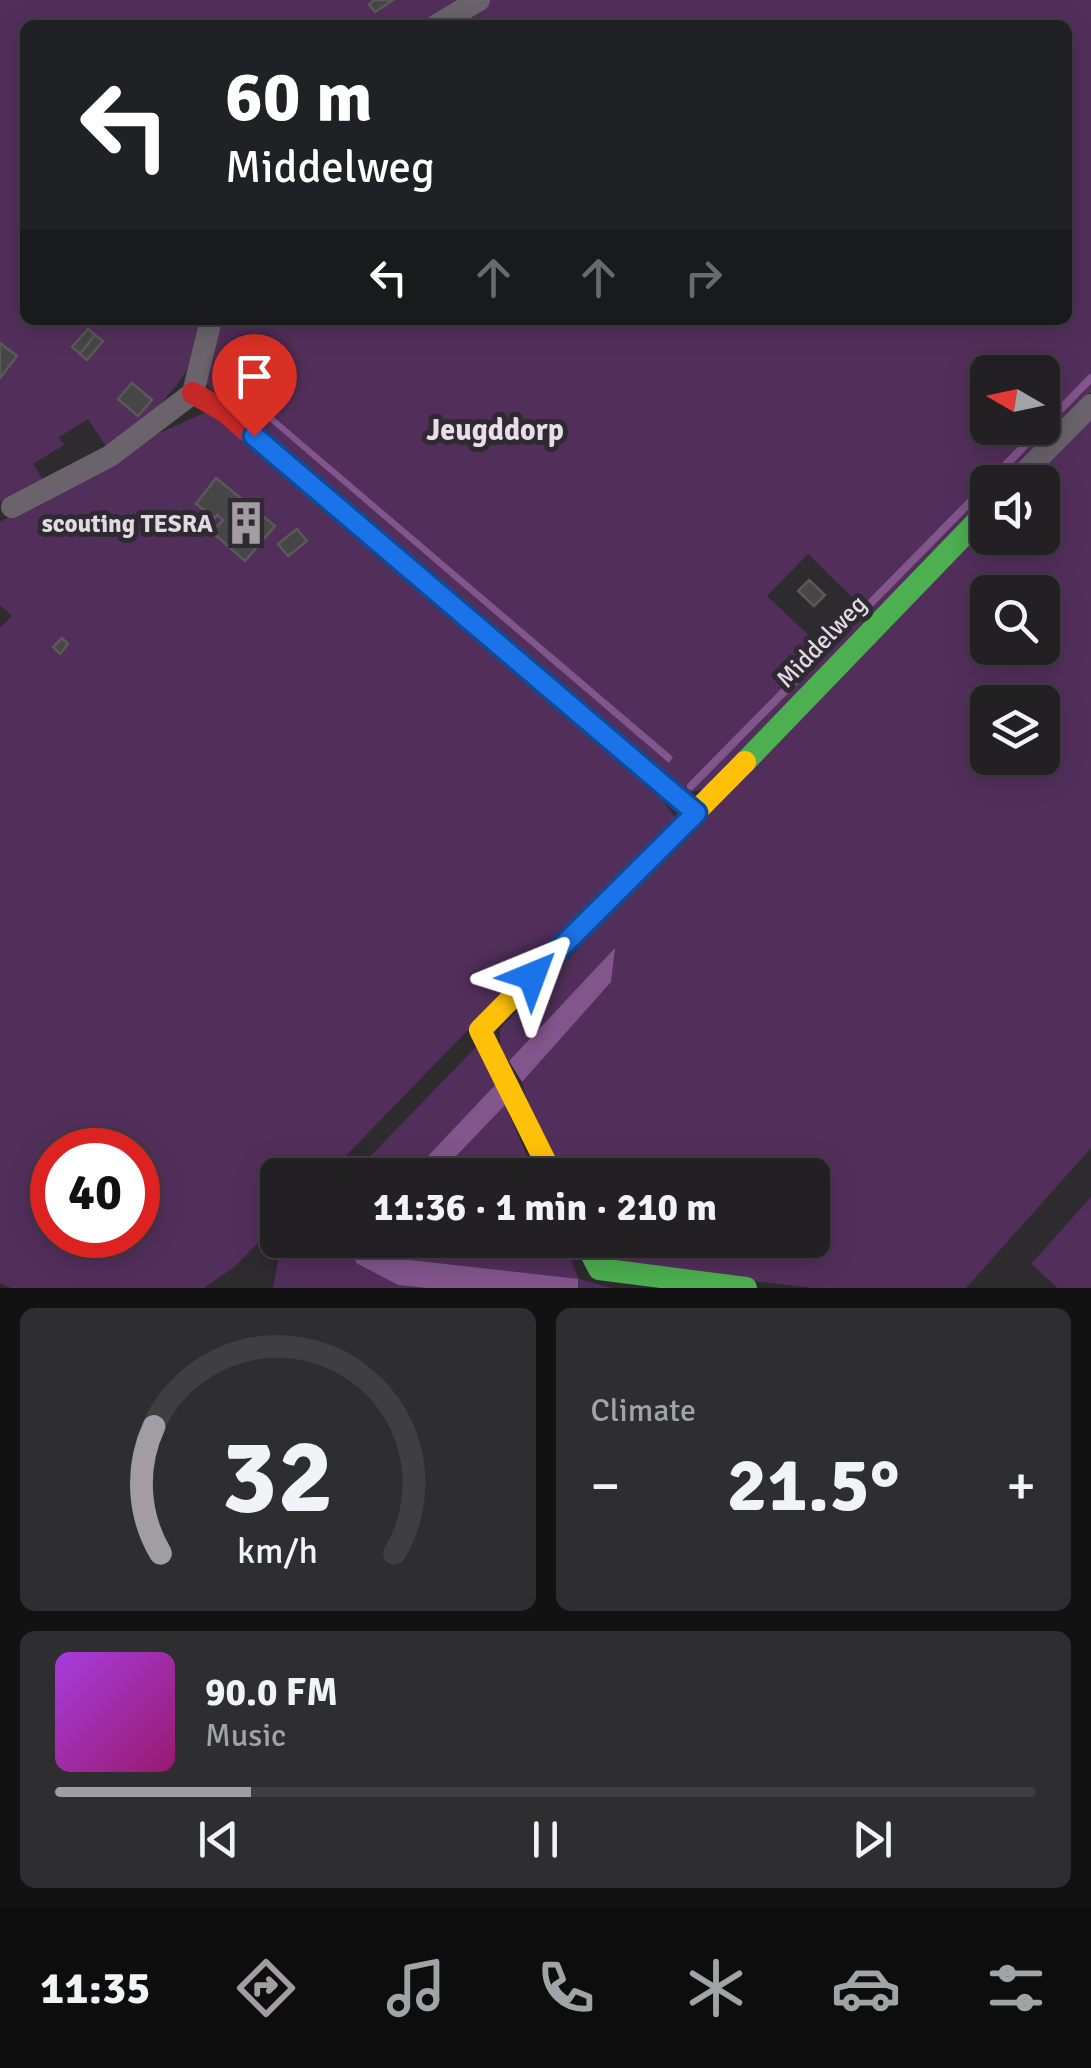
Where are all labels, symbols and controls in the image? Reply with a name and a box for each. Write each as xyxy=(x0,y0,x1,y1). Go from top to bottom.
text: 60 m xyxy=(225,54,373,140)
icon: left xyxy=(60,60,190,190)
text: Middelweg xyxy=(225,140,435,195)
icon: left xyxy=(361,250,416,305)
icon: ahead xyxy=(466,250,521,305)
icon: ahead xyxy=(571,250,626,305)
icon: right xyxy=(676,250,731,305)
pin xyxy=(212,334,297,437)
icon: arrive xyxy=(227,349,282,404)
north arrow xyxy=(970,355,1060,445)
map controls xyxy=(970,355,1060,775)
district label: Jeugddorp xyxy=(426,412,564,449)
button: sound xyxy=(970,465,1060,555)
building icon: scouting TESRA xyxy=(222,499,270,547)
place label: scouting TESRA xyxy=(42,508,213,539)
button: search xyxy=(970,575,1060,665)
street label: Middelweg xyxy=(770,589,873,694)
button: layers xyxy=(970,685,1060,775)
position arrow xyxy=(480,924,584,1028)
speed limit sign: 40 xyxy=(30,1128,160,1258)
text: 11:36 · 1 min · 210 m xyxy=(373,1184,717,1231)
text: Climate xyxy=(591,1391,696,1430)
text: 32 xyxy=(222,1413,334,1541)
text: 21.5° xyxy=(727,1439,900,1532)
text: − xyxy=(591,1452,620,1520)
text: + xyxy=(1006,1452,1036,1520)
text: km/h xyxy=(237,1529,318,1573)
text: 90.0 FM xyxy=(205,1669,338,1716)
text: Music xyxy=(205,1716,286,1755)
icon: previous xyxy=(191,1812,246,1867)
icon: pause xyxy=(518,1812,573,1867)
icon: next xyxy=(845,1812,900,1867)
icon: directions xyxy=(231,1953,301,2023)
icon: music xyxy=(381,1953,451,2023)
icon: phone xyxy=(531,1953,601,2023)
icon: climate xyxy=(681,1953,751,2023)
icon: car xyxy=(831,1953,901,2023)
icon: filters xyxy=(981,1953,1051,2023)
text: 11:35 xyxy=(40,1961,150,2016)

